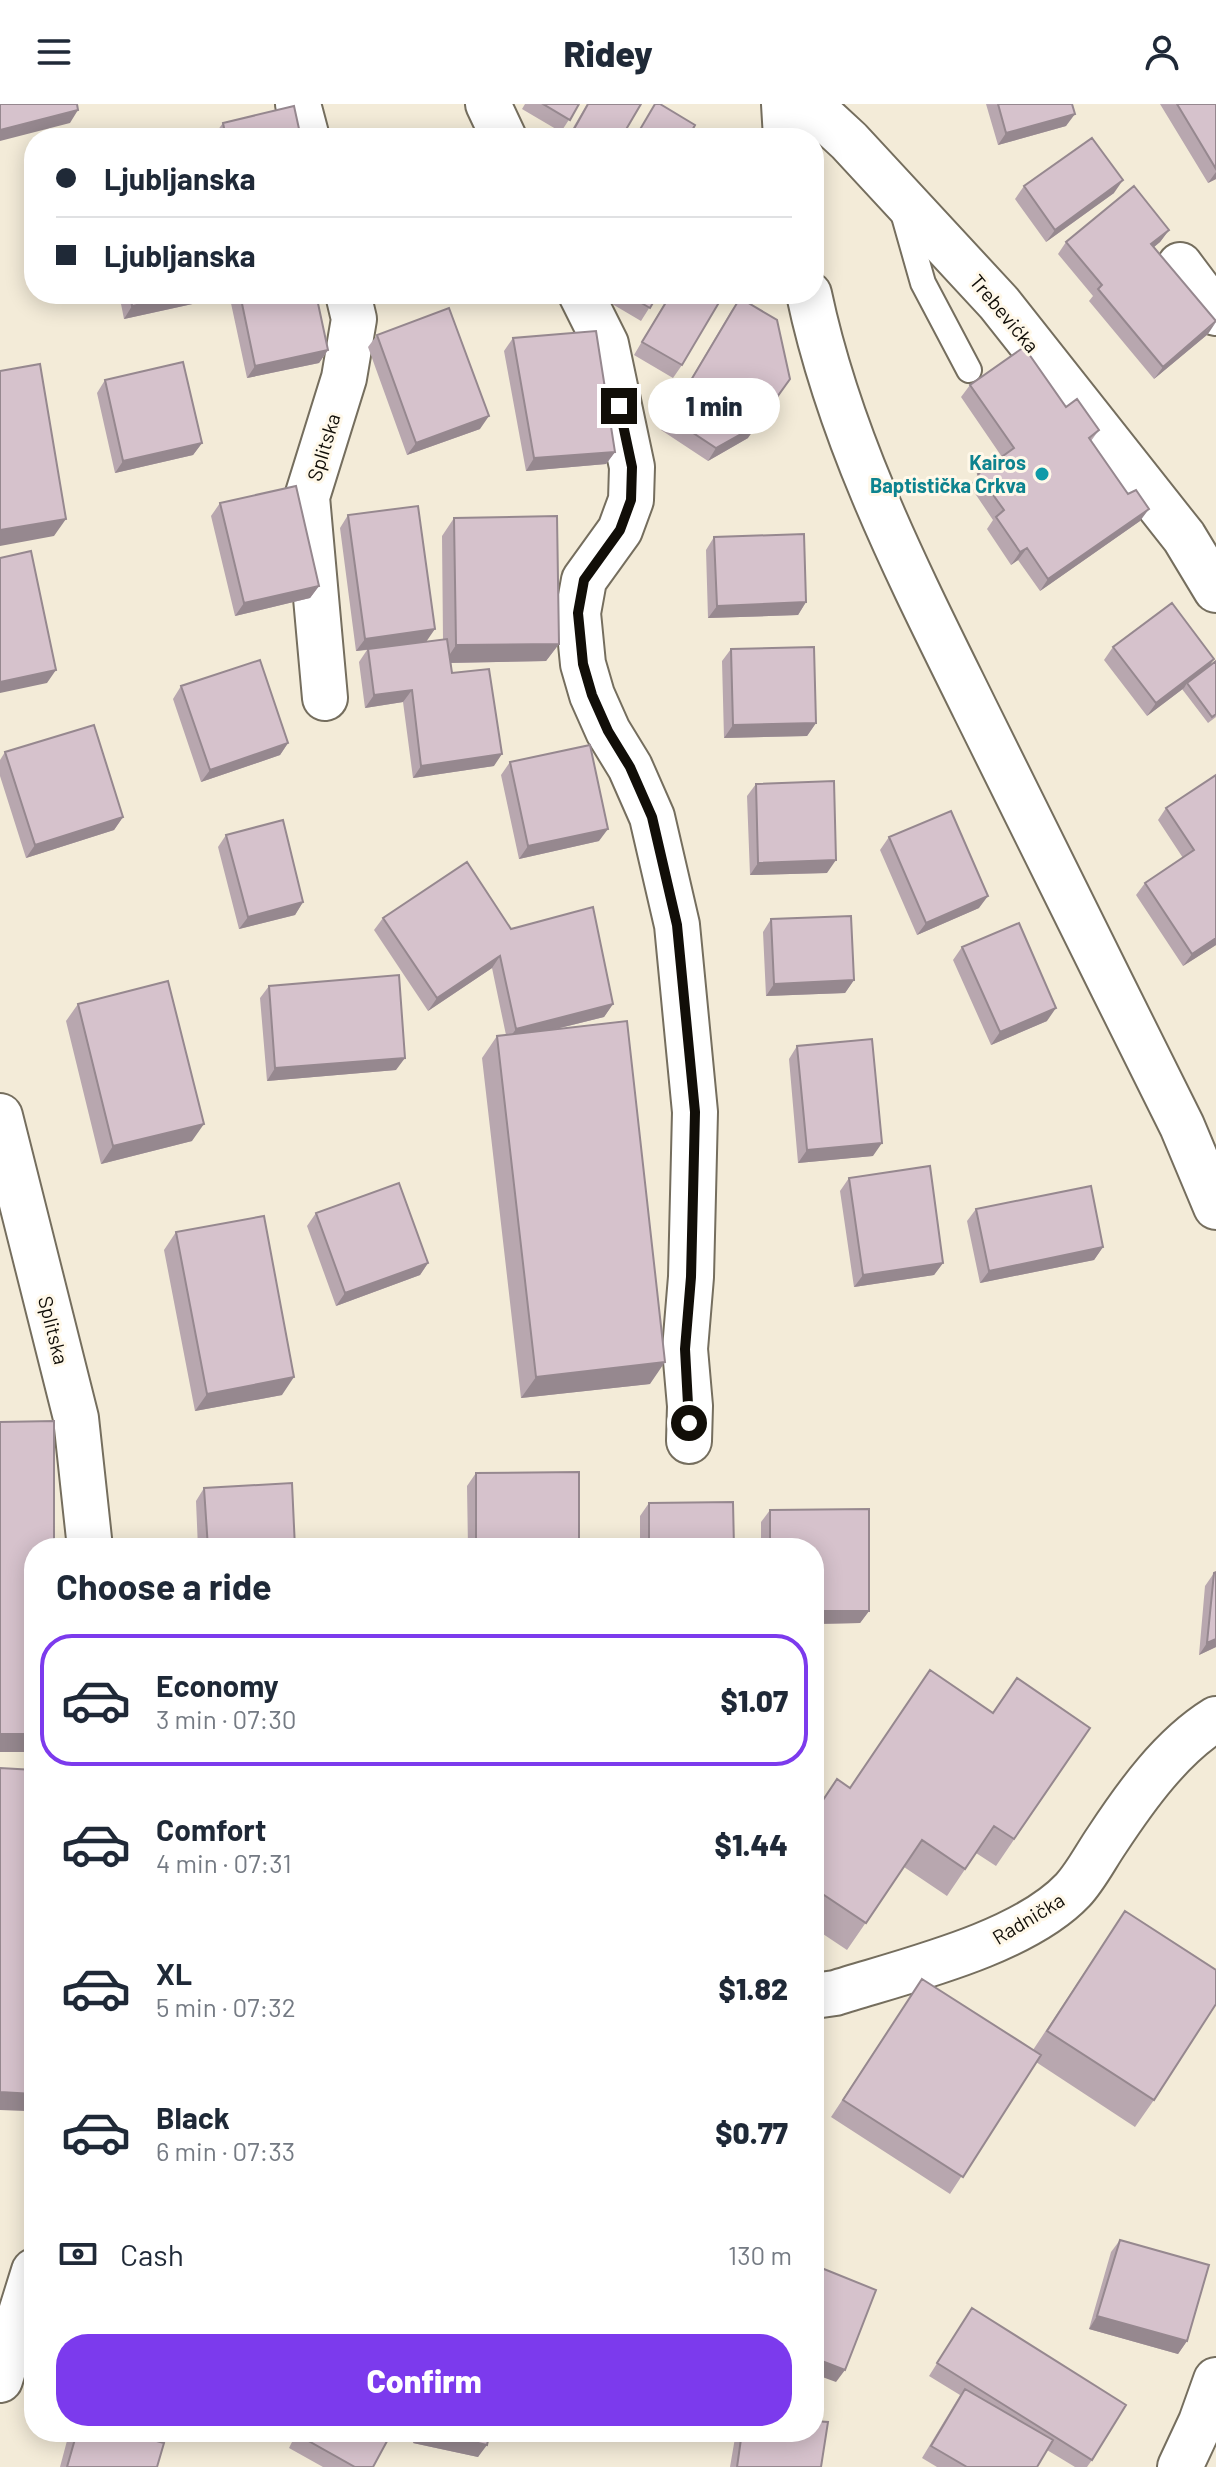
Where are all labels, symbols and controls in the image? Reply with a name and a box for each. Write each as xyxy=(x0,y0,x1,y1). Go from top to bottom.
icon: menu xyxy=(32,30,76,74)
icon: person xyxy=(1140,30,1184,74)
text: Ridey xyxy=(563,31,653,74)
text: Ljubljanska xyxy=(104,160,256,196)
text: Ljubljanska xyxy=(104,237,256,273)
street label: Trebevićka xyxy=(965,269,1045,357)
callout: 1 min xyxy=(647,378,779,434)
route end xyxy=(601,388,637,424)
text: 1 min xyxy=(685,390,743,421)
street label: Splitska xyxy=(301,410,345,484)
place label: Kairos Baptistička Crkva xyxy=(870,450,1026,497)
marker: Kairos Baptistička Crkva xyxy=(1033,465,1051,483)
street label: Splitska xyxy=(34,1293,74,1367)
route start xyxy=(671,1405,707,1441)
text: Choose a ride xyxy=(56,1564,272,1607)
icon: car xyxy=(60,1664,132,1736)
text: Economy xyxy=(156,1667,279,1703)
text: $1.07 xyxy=(721,1682,788,1718)
text: 3 min · 07:30 xyxy=(156,1703,296,1734)
icon: car xyxy=(60,1808,132,1880)
text: Comfort xyxy=(156,1811,266,1847)
text: $1.44 xyxy=(715,1826,788,1862)
text: 4 min · 07:31 xyxy=(156,1847,292,1878)
street label: Radnička xyxy=(988,1887,1068,1949)
icon: car xyxy=(60,1952,132,2024)
text: XL xyxy=(156,1955,192,1991)
text: $1.82 xyxy=(719,1970,788,2006)
text: 5 min · 07:32 xyxy=(156,1991,296,2022)
icon: car xyxy=(60,2096,132,2168)
text: Black xyxy=(156,2099,230,2135)
text: $0.77 xyxy=(715,2114,788,2150)
text: 6 min · 07:33 xyxy=(156,2135,295,2166)
icon: cash xyxy=(56,2232,100,2276)
text: Cash xyxy=(120,2236,184,2272)
text: 130 m xyxy=(728,2239,792,2270)
button: Confirm xyxy=(56,2334,792,2426)

